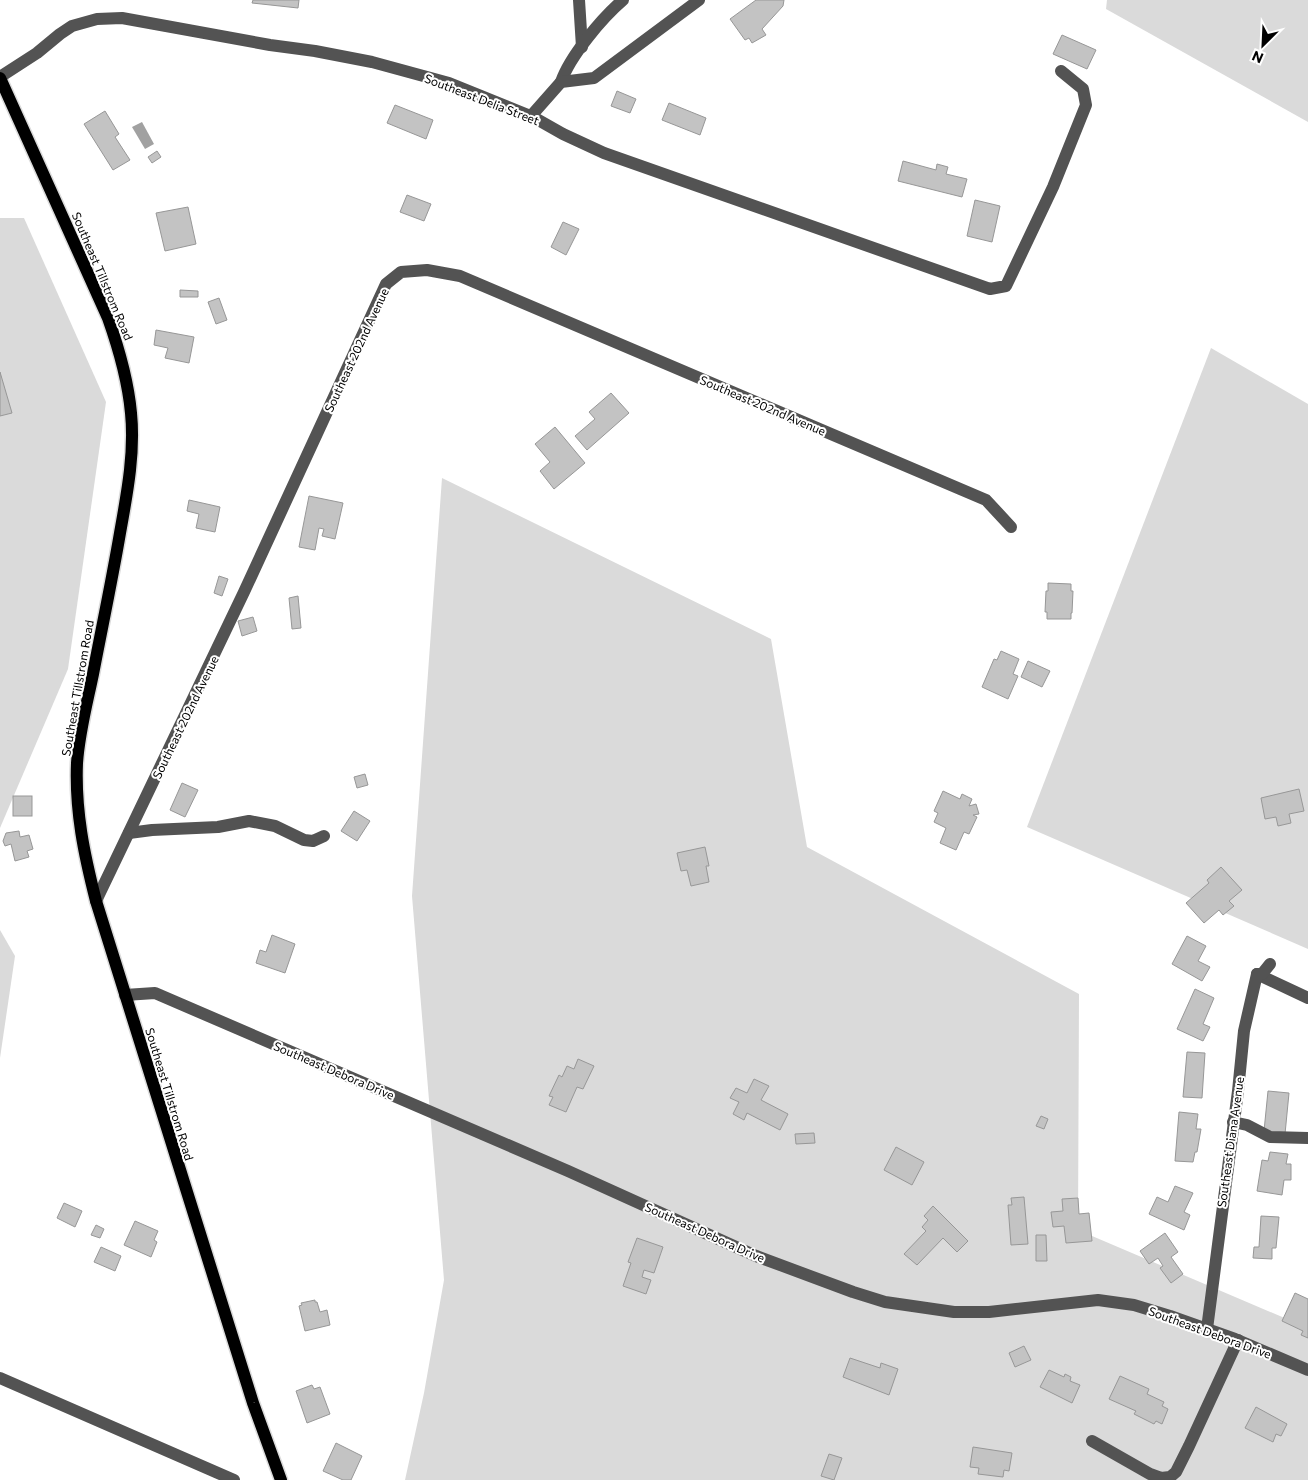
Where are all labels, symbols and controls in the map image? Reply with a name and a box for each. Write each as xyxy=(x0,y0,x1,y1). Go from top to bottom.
north arrow xyxy=(1238,20,1288,70)
text: N xyxy=(1249,47,1266,67)
street label: Southeast Delia Street xyxy=(423,71,541,127)
street label: Southeast Tillstrom Road xyxy=(70,210,136,342)
street label: Southeast 202nd Avenue xyxy=(321,286,391,414)
street label: Southeast 202nd Avenue xyxy=(698,372,828,438)
street label: Southeast Tillstrom Road xyxy=(58,619,96,757)
street label: Southeast 202nd Avenue xyxy=(149,653,221,781)
street label: Southeast Tillstrom Road xyxy=(143,1026,197,1162)
street label: Southeast Debora Drive xyxy=(272,1038,396,1102)
street label: Southeast Diana Avenue xyxy=(1214,1076,1246,1208)
street label: Southeast Debora Drive xyxy=(643,1199,767,1265)
street label: Southeast Debora Drive xyxy=(1147,1303,1273,1361)

